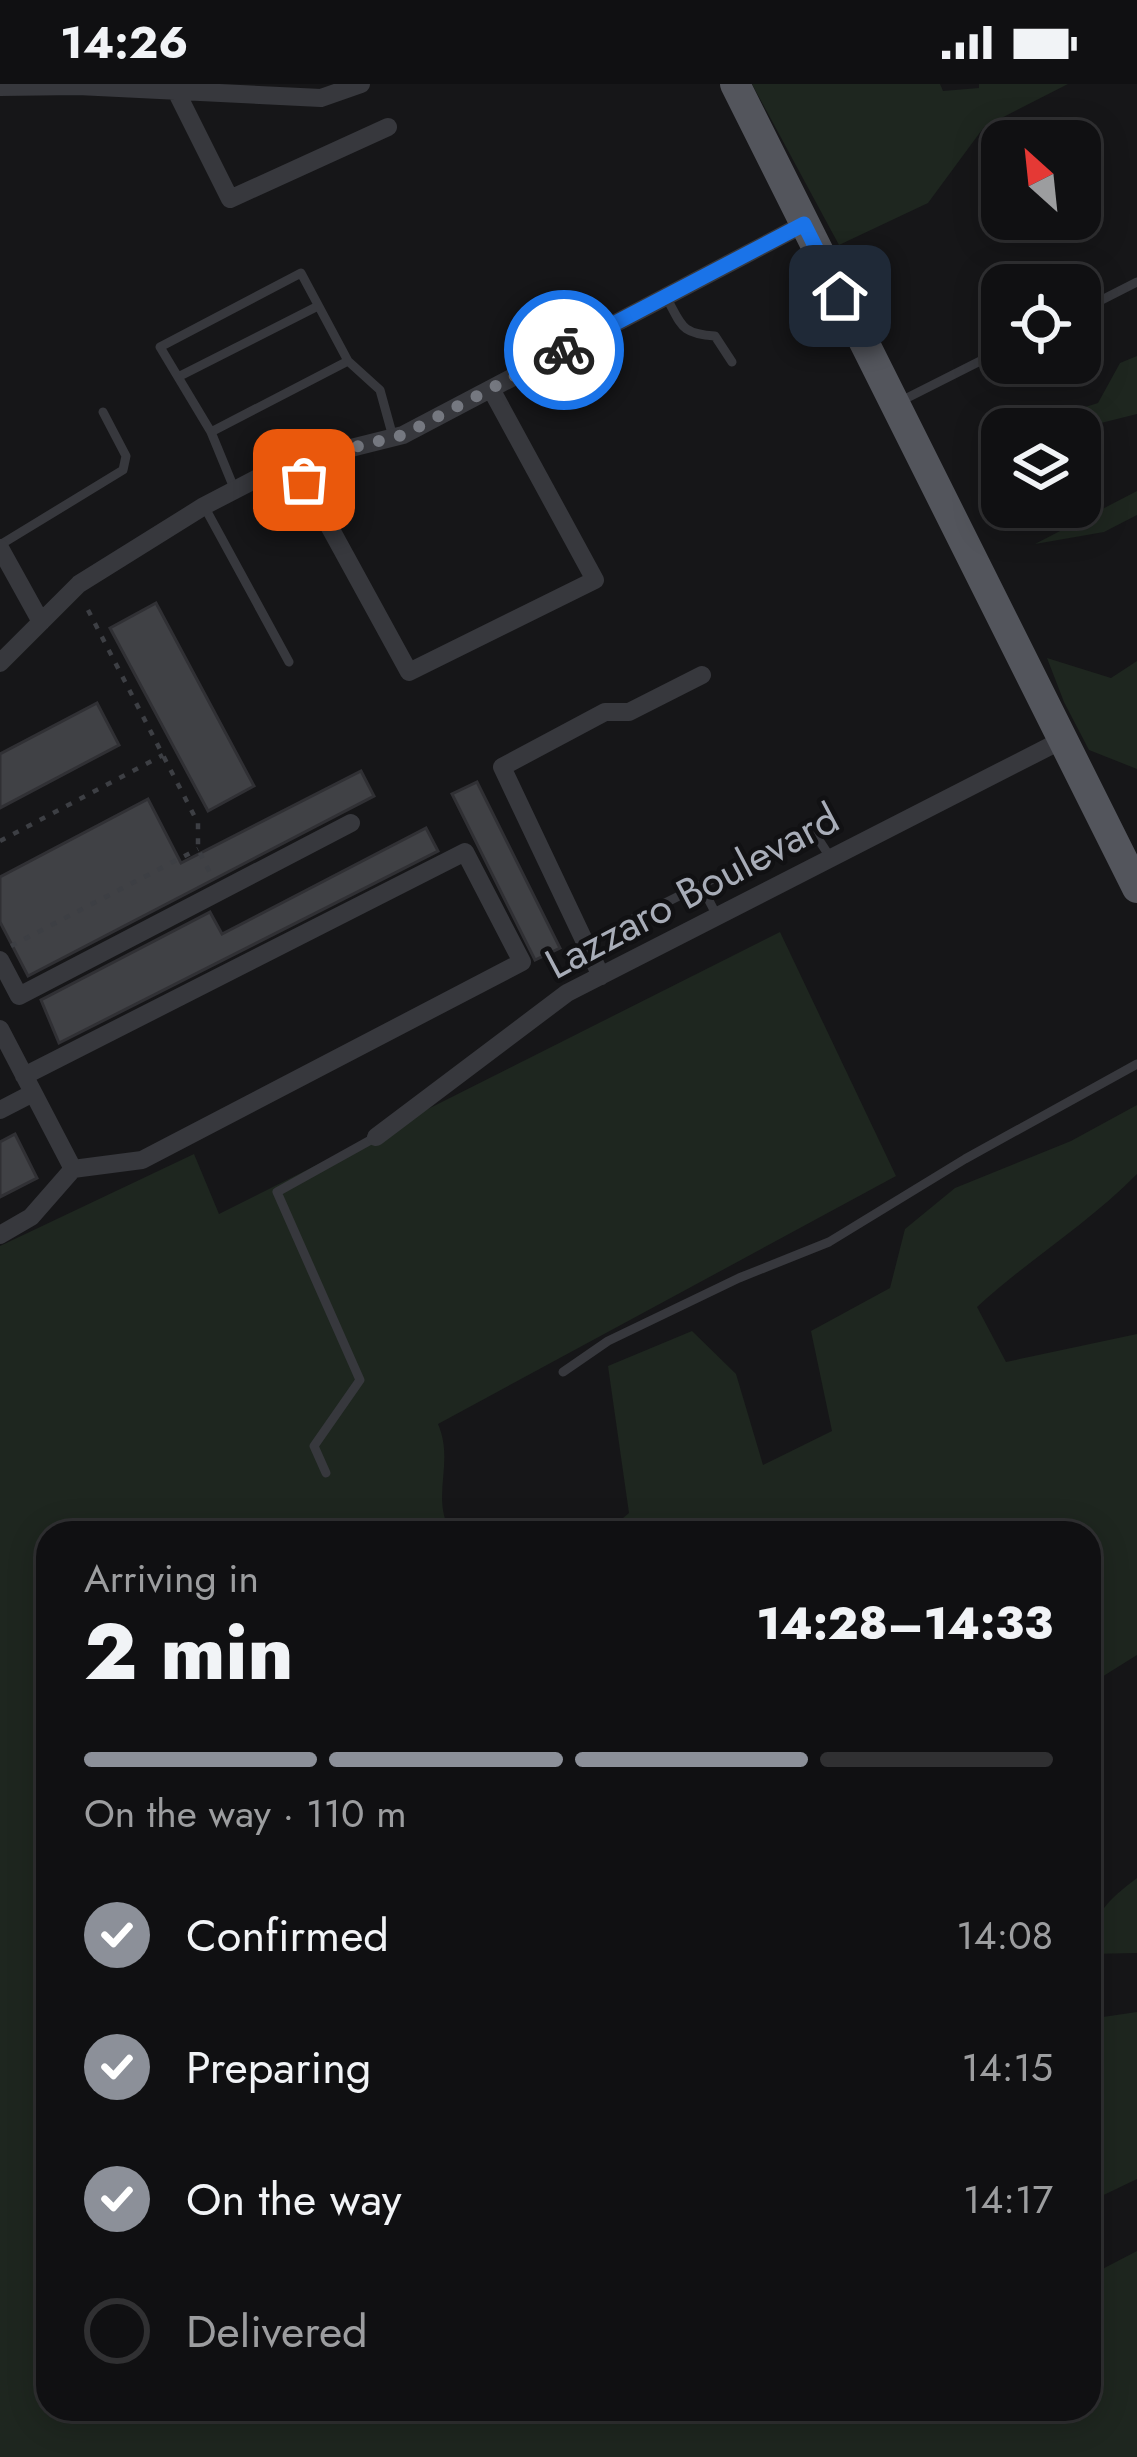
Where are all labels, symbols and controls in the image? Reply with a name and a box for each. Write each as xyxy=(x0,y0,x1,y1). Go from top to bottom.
text: 14:26 xyxy=(60,10,188,75)
north arrow xyxy=(981,120,1101,240)
map controls xyxy=(981,120,1101,528)
pin xyxy=(789,245,891,347)
icon: home xyxy=(807,263,873,329)
button: locate xyxy=(981,264,1101,384)
courier xyxy=(504,290,624,410)
icon: bike xyxy=(531,317,597,383)
button: layers xyxy=(981,408,1101,528)
pin xyxy=(253,429,355,531)
icon: bag xyxy=(271,447,337,513)
street label: Lazzaro Boulevard xyxy=(534,788,850,994)
text: Arriving in xyxy=(84,1550,259,1607)
text: 14:28–14:33 xyxy=(756,1591,1053,1656)
text: 2 min xyxy=(84,1596,293,1708)
text: On the way · 110 m xyxy=(84,1785,407,1842)
icon: check xyxy=(84,1902,150,1968)
text: Confirmed xyxy=(186,1903,389,1968)
text: 14:08 xyxy=(956,1907,1053,1964)
icon: check xyxy=(84,2034,150,2100)
text: Preparing xyxy=(186,2035,371,2100)
text: 14:15 xyxy=(961,2039,1053,2096)
icon: check xyxy=(84,2166,150,2232)
text: On the way xyxy=(186,2167,402,2232)
text: 14:17 xyxy=(963,2171,1053,2228)
text: Delivered xyxy=(186,2299,368,2364)

